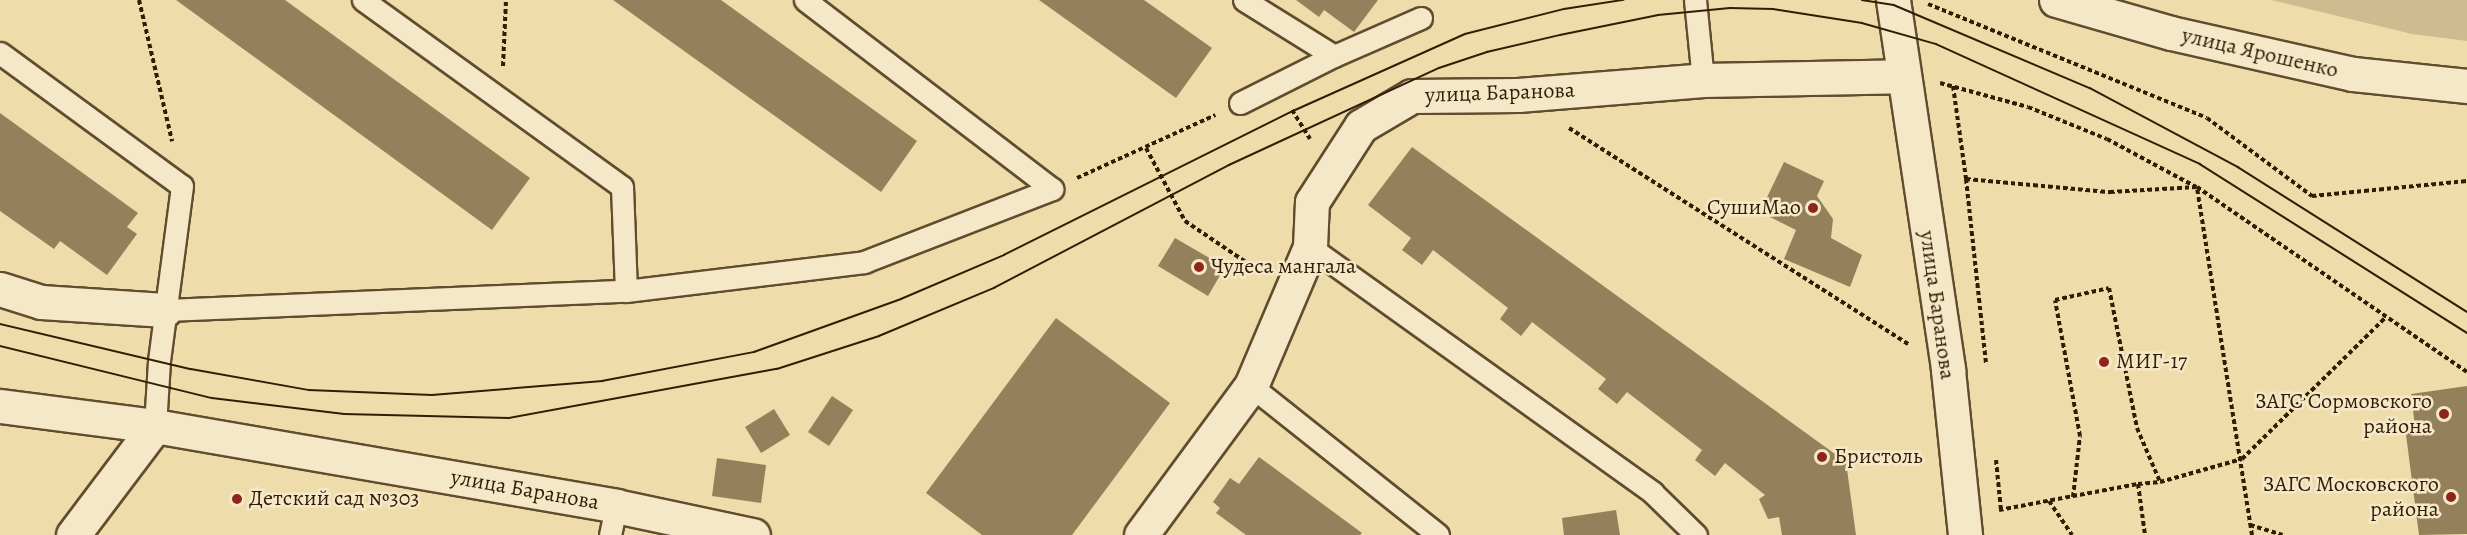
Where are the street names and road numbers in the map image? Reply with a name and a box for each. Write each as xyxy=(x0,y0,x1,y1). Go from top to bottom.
street label: улица Ярошенко xyxy=(2179,22,2341,84)
street label: улица Баранова xyxy=(1425,77,1575,109)
street label: улица Баранова xyxy=(1913,229,1961,381)
street label: улица Баранова xyxy=(449,464,601,516)

